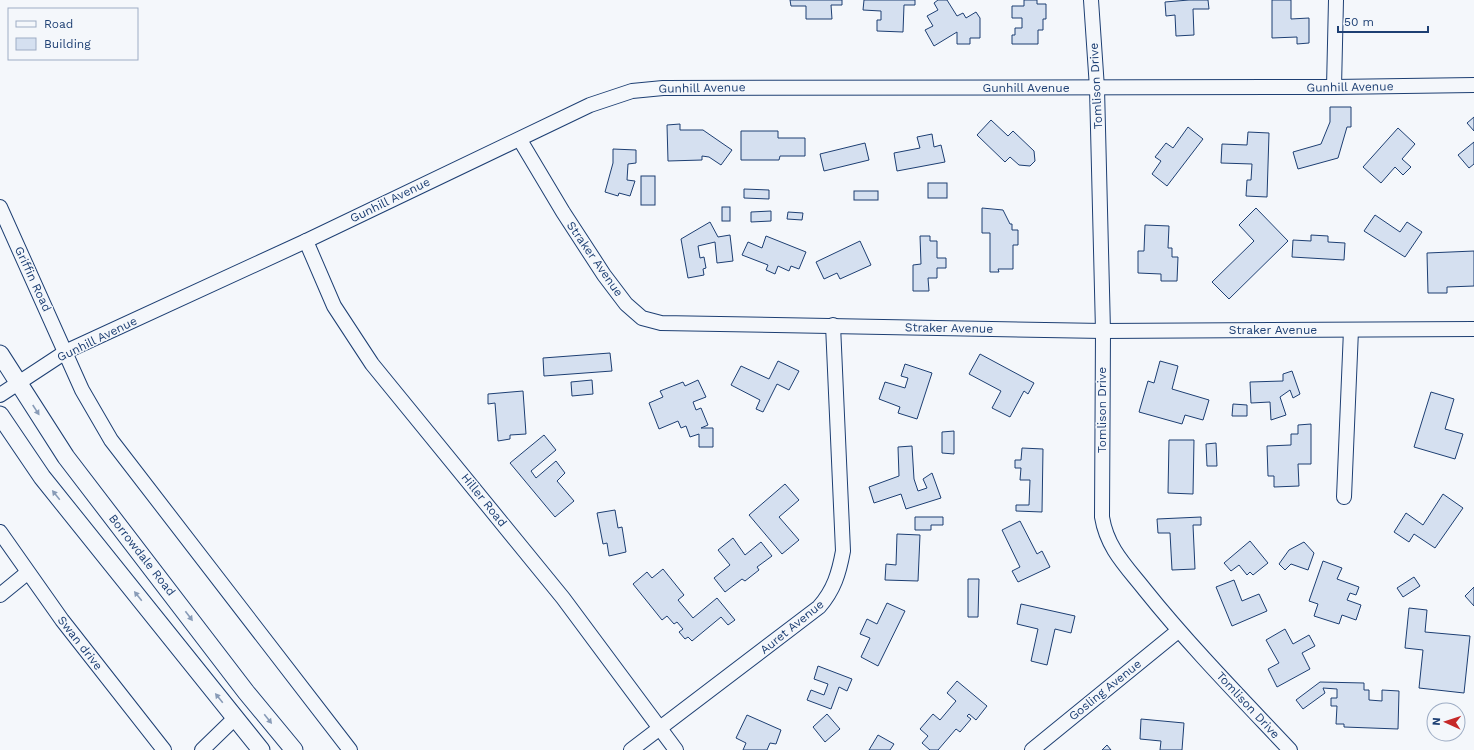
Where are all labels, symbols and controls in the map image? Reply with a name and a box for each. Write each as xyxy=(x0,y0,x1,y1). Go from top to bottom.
legend xyxy=(8,8,138,60)
scale bar xyxy=(1338,8,1428,34)
text: 50 m xyxy=(1344,15,1374,29)
text: Road xyxy=(44,17,73,31)
text: Building xyxy=(44,37,91,51)
street label: Tomlison Drive xyxy=(1087,42,1105,129)
street label: Gunhill Avenue xyxy=(1306,79,1394,95)
street label: Gunhill Avenue xyxy=(658,80,746,96)
street label: Gunhill Avenue xyxy=(982,81,1070,95)
street label: Gunhill Avenue xyxy=(348,175,432,225)
street label: Straker Avenue xyxy=(564,219,626,299)
street label: Griffin Road xyxy=(12,244,54,314)
street label: Gunhill Avenue xyxy=(55,314,139,364)
street label: Straker Avenue xyxy=(905,320,993,336)
street label: Straker Avenue xyxy=(1229,323,1317,337)
street label: Tomlison Drive xyxy=(1095,367,1109,453)
one-way arrow xyxy=(32,405,40,416)
street label: Hiller Road xyxy=(458,471,510,529)
one-way arrow xyxy=(52,490,61,501)
street label: Borrowdale Road xyxy=(106,511,178,599)
one-way arrow xyxy=(133,591,142,602)
street label: Auret Avenue xyxy=(757,597,827,657)
one-way arrow xyxy=(185,610,193,621)
street label: Swan drive xyxy=(55,613,105,673)
street label: Gosling Avenue xyxy=(1066,657,1144,723)
street label: Tomlison Drive xyxy=(1213,669,1283,741)
one-way arrow xyxy=(215,692,224,703)
north arrow xyxy=(1426,702,1466,742)
one-way arrow xyxy=(264,713,273,724)
text: N xyxy=(1430,717,1443,726)

